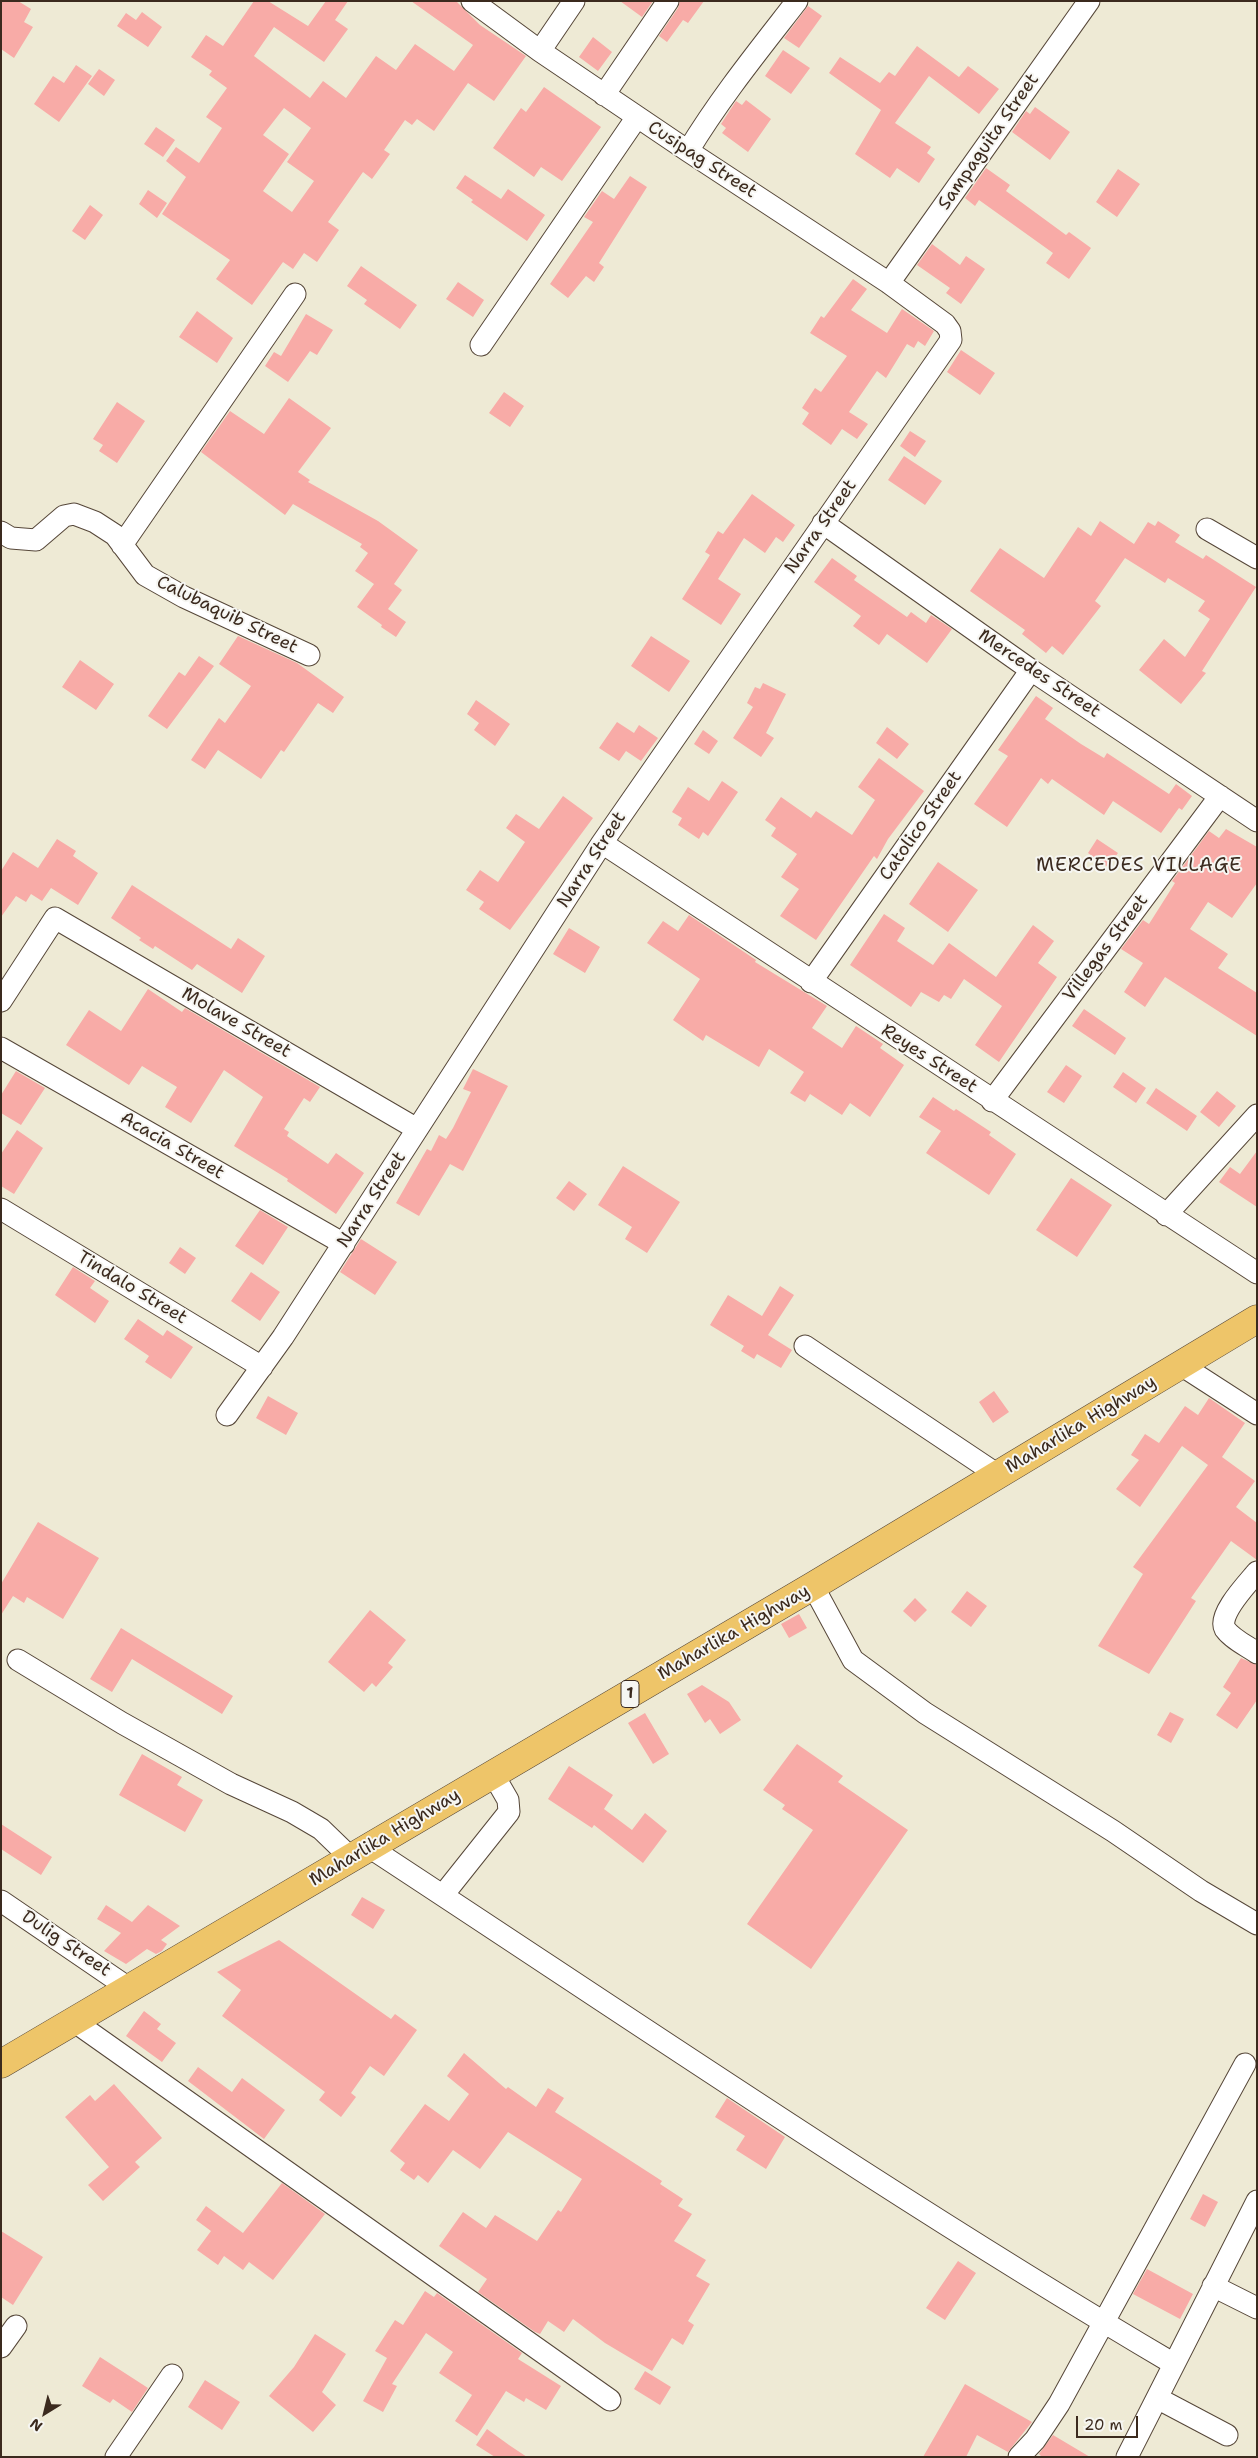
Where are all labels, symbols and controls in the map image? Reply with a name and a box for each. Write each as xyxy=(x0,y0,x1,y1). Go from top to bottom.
street label: Sampaguita Street xyxy=(934,70,1044,214)
street label: Cusipag Street xyxy=(643,117,761,203)
street label: Narra Street xyxy=(781,476,861,578)
street label: Calubaquib Street xyxy=(153,571,301,659)
street label: Mercedes Street xyxy=(974,625,1104,723)
street label: Catolico Street xyxy=(875,767,967,885)
street label: Narra Street xyxy=(553,808,631,912)
district label: MERCEDES VILLAGE xyxy=(1034,855,1244,877)
street label: Villegas Street xyxy=(1059,890,1153,1006)
street label: Molave Street xyxy=(178,983,294,1063)
street label: Reyes Street xyxy=(877,1020,981,1098)
street label: Acacia Street xyxy=(116,1107,228,1185)
street label: Narra Street xyxy=(333,1148,411,1252)
street label: Tindalo Street xyxy=(73,1247,191,1329)
street label: Maharlika Highway xyxy=(1002,1371,1160,1479)
street label: Maharlika Highway xyxy=(654,1581,814,1685)
road number: 1 xyxy=(621,1680,639,1708)
street label: Maharlika Highway xyxy=(306,1784,464,1892)
street label: Dulig Street xyxy=(17,1906,115,1982)
north arrow xyxy=(20,2388,70,2438)
scale bar xyxy=(1078,2406,1140,2438)
text: N xyxy=(26,2415,46,2436)
text: 20 m xyxy=(1084,2415,1123,2435)

